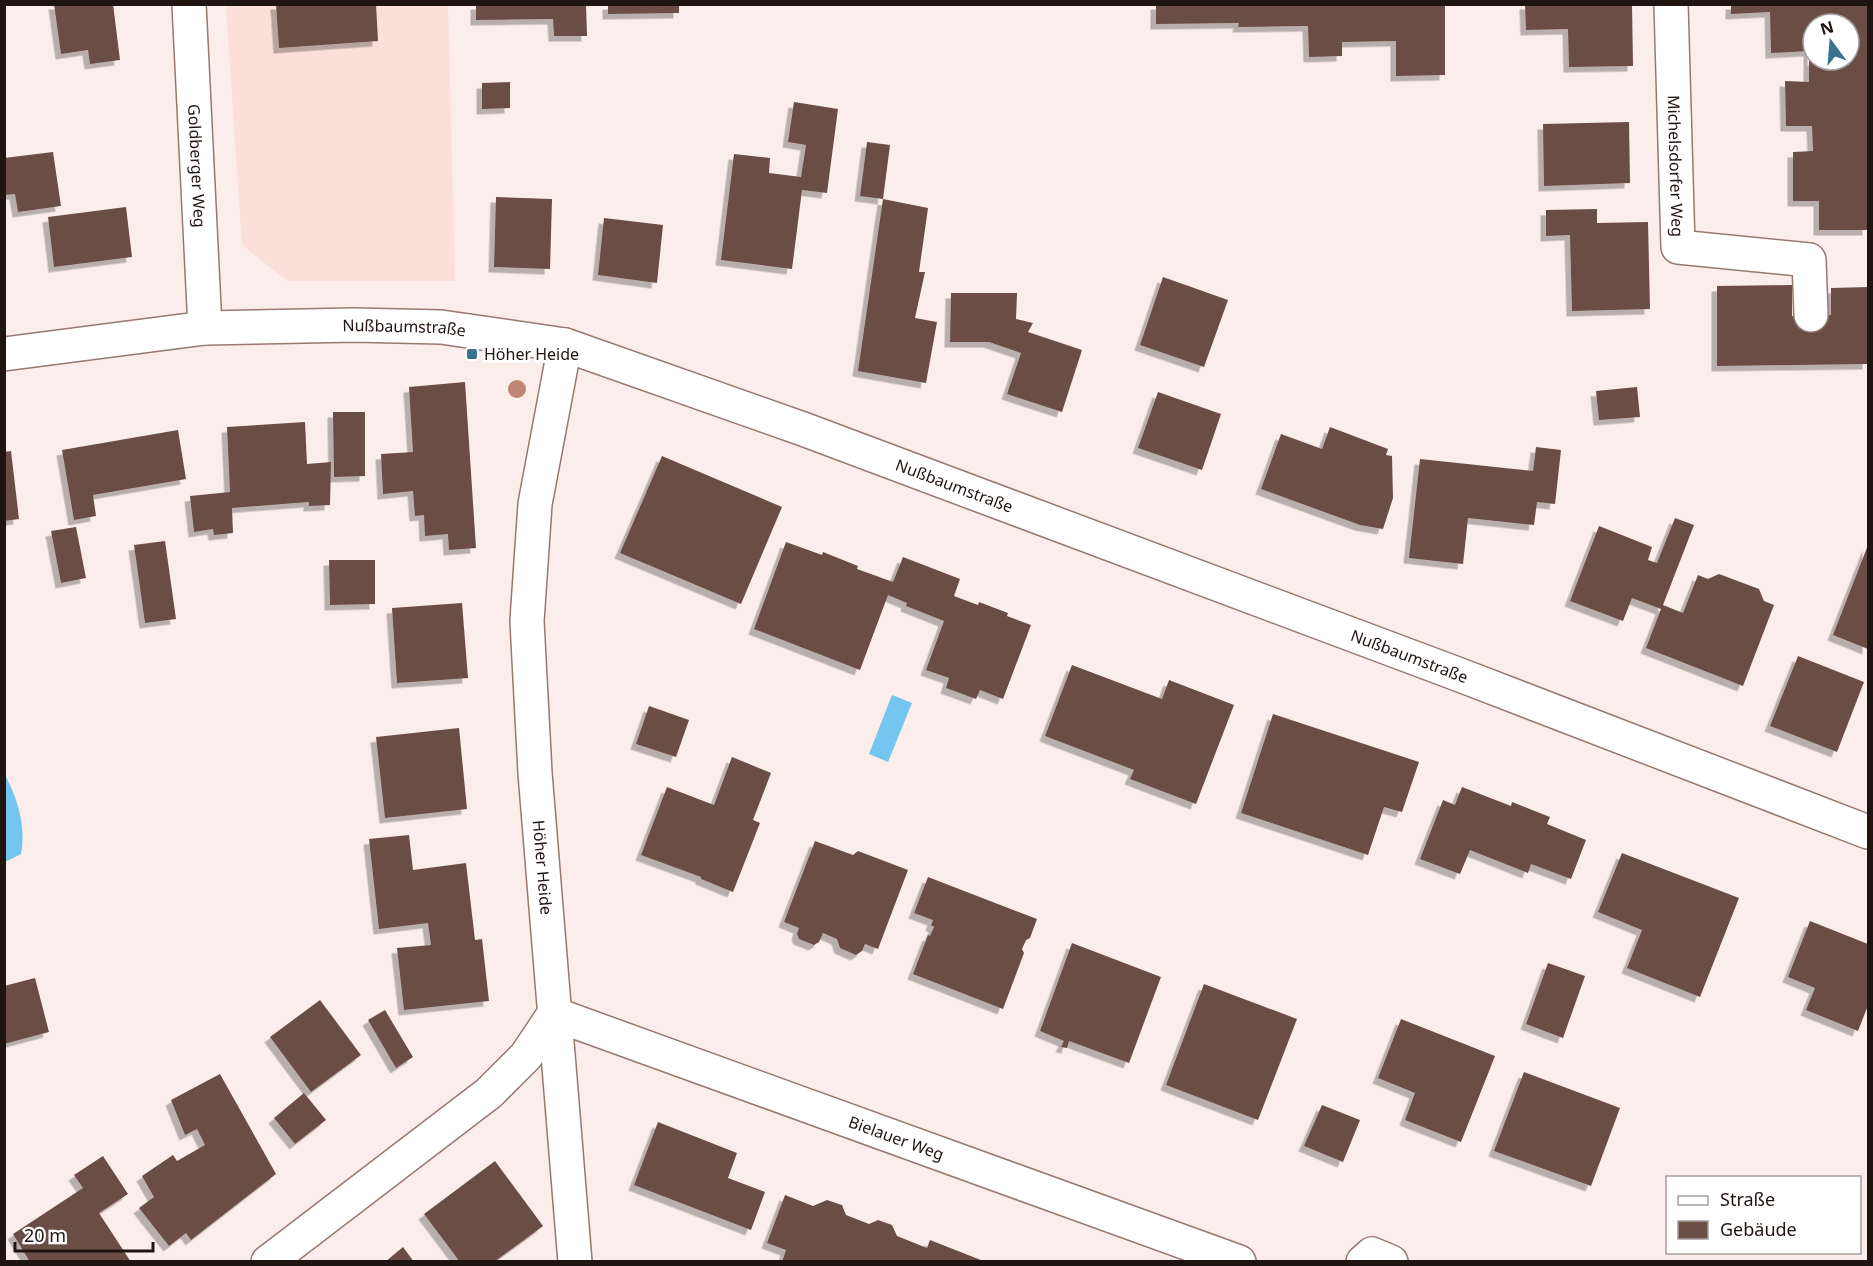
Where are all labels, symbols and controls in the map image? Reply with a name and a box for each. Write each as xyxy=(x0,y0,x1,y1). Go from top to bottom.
north arrow xyxy=(1801,12,1861,72)
text: N xyxy=(1818,15,1836,40)
street label: Michelsdorfer Weg xyxy=(1663,95,1689,237)
street label: Goldberger Weg xyxy=(183,103,211,228)
street label: Nußbaumstraße xyxy=(342,314,467,341)
place label: Höher Heide xyxy=(484,343,579,365)
marker: Höher Heide xyxy=(465,347,479,361)
street label: Nußbaumstraße xyxy=(893,454,1016,518)
street label: Nußbaumstraße xyxy=(1348,624,1471,688)
street label: Höher Heide xyxy=(528,819,558,916)
street label: Bielauer Weg xyxy=(846,1111,947,1165)
legend xyxy=(1666,1176,1861,1254)
text: Straße xyxy=(1720,1187,1775,1211)
scale bar xyxy=(15,1215,153,1253)
text: Gebäude xyxy=(1720,1217,1797,1241)
text: 20 m xyxy=(24,1223,66,1247)

